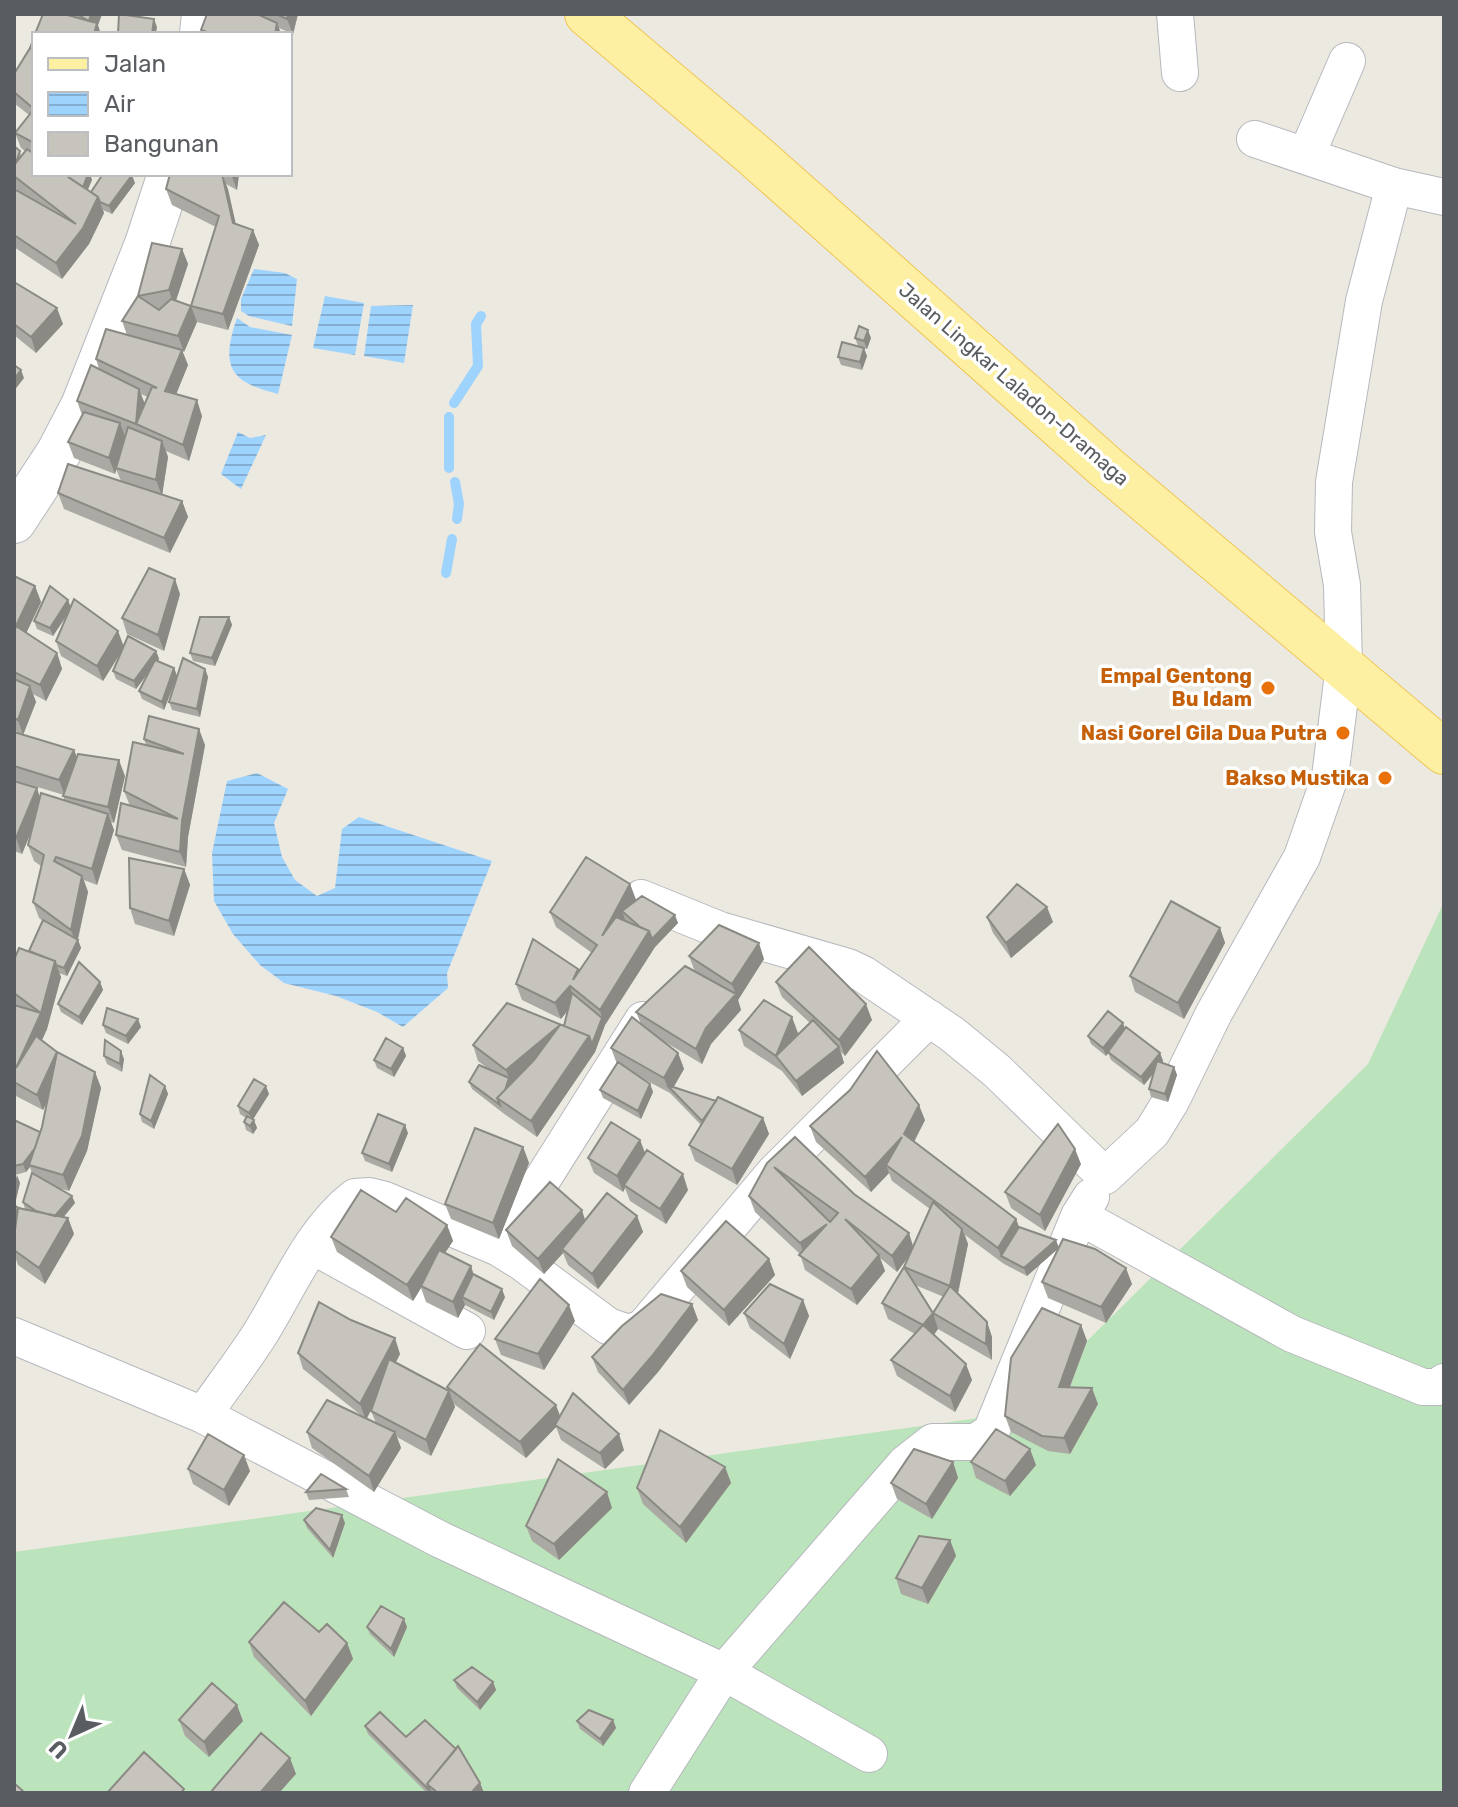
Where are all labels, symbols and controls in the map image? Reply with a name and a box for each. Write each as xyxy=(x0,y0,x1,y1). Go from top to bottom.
legend xyxy=(32,32,292,176)
text: Jalan xyxy=(104,50,166,78)
text: Air xyxy=(104,90,135,118)
text: Bangunan xyxy=(104,130,219,158)
street label: Jalan Lingkar Laladon-Dramaga xyxy=(894,277,1134,491)
place label: Empal Gentong Bu Idam xyxy=(1100,664,1252,711)
marker: Empal Gentong Bu Idam xyxy=(1259,679,1277,697)
place label: Nasi Gorel Gila Dua Putra xyxy=(1081,721,1327,745)
marker: Nasi Gorel Gila Dua Putra xyxy=(1334,724,1352,742)
place label: Bakso Mustika xyxy=(1225,766,1369,790)
marker: Bakso Mustika xyxy=(1376,769,1394,787)
north arrow xyxy=(32,1695,112,1775)
text: U xyxy=(43,1734,74,1764)

